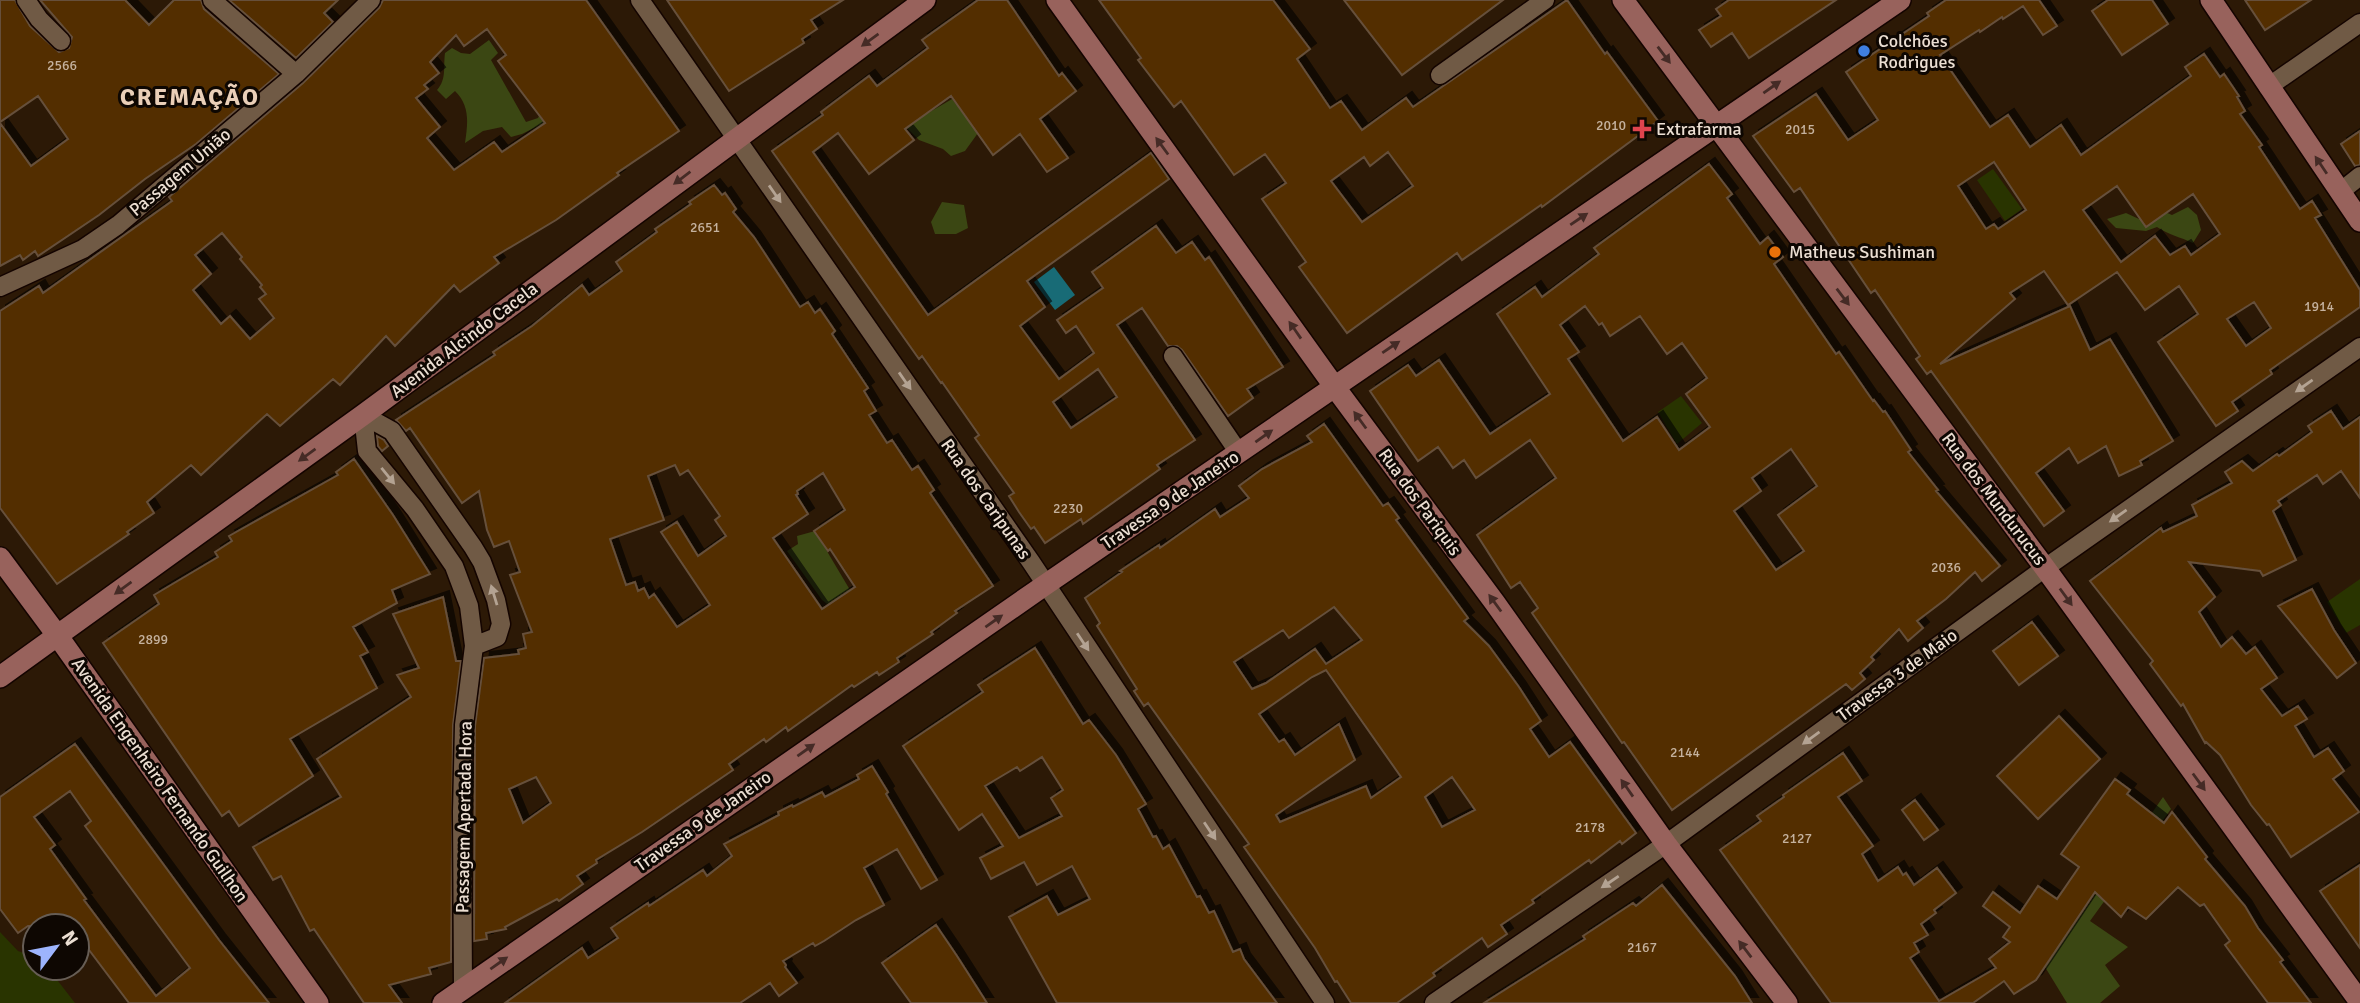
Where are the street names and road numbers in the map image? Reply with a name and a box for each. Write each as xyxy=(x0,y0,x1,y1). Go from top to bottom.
street label: Passagem União xyxy=(125,123,235,221)
street label: Avenida Alcindo Cacela xyxy=(386,277,542,403)
street label: Rua dos Mundurucus xyxy=(1937,428,2051,570)
street label: Rua dos Caripunas xyxy=(936,435,1036,564)
street label: Rua dos Pariquis xyxy=(1374,444,1466,560)
street label: Travessa 9 de Janeiro xyxy=(1097,446,1243,554)
street label: Travessa 3 de Maio xyxy=(1833,624,1961,726)
street label: Avenida Engenheiro Fernando Guilhon xyxy=(67,654,253,906)
street label: Passagem Apertada Hora xyxy=(451,721,477,913)
street label: Travessa 9 de Janeiro xyxy=(631,766,775,876)

